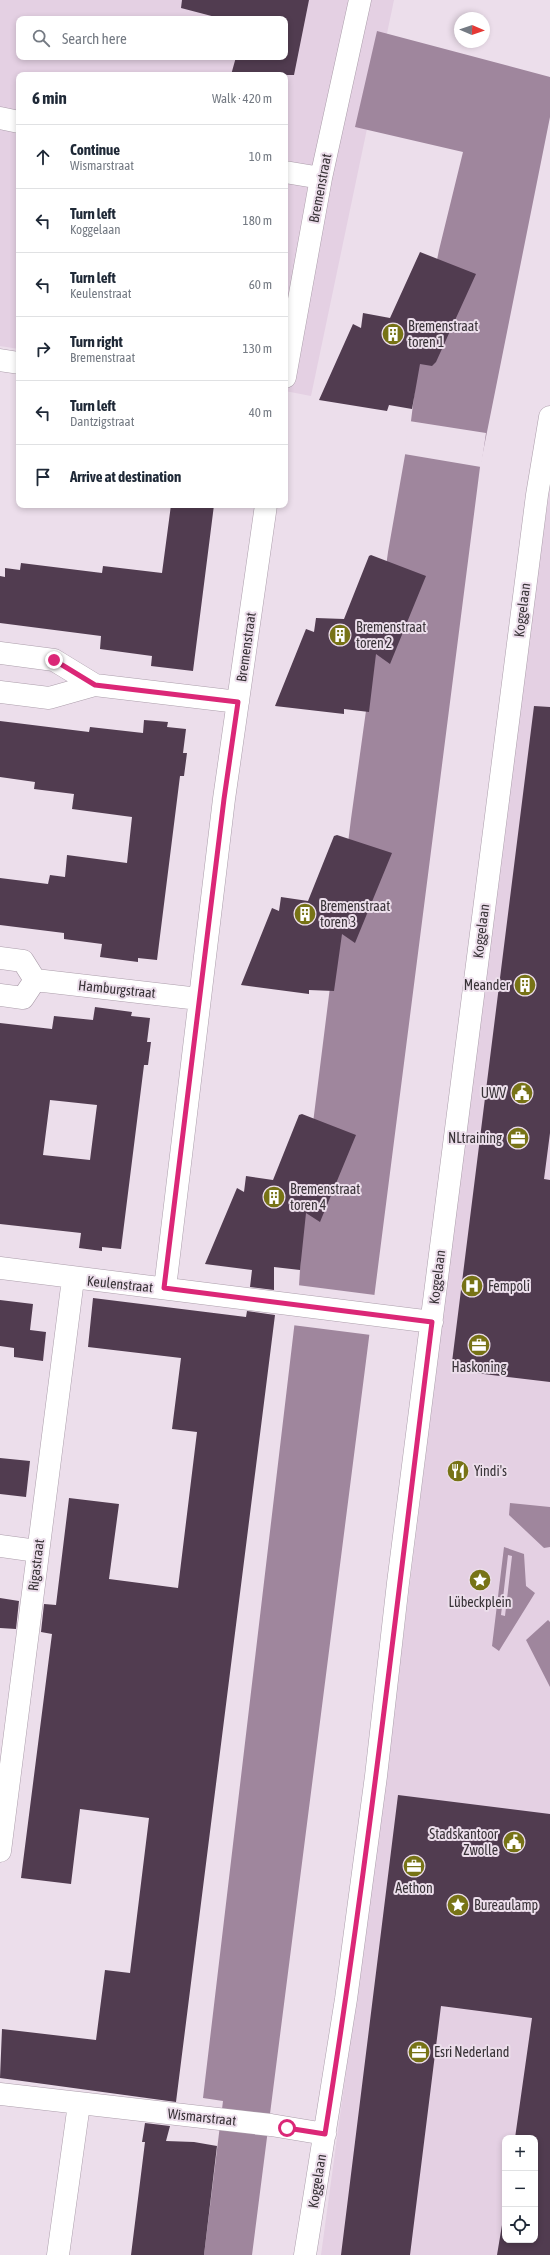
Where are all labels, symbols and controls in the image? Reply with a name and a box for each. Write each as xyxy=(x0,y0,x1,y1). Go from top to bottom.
north arrow xyxy=(454,12,490,48)
search box xyxy=(16,16,288,60)
icon: search xyxy=(30,27,52,49)
text: Search here xyxy=(62,30,127,47)
text: 6 min xyxy=(32,88,67,108)
text: Walk · 420 m xyxy=(212,91,272,106)
text: Continue xyxy=(70,141,120,158)
icon: ahead xyxy=(32,146,54,168)
text: 10 m xyxy=(249,149,272,164)
street label: Bremenstraat xyxy=(305,152,335,224)
text: Wismarstraat xyxy=(70,158,134,173)
text: Turn left xyxy=(70,205,116,222)
icon: left xyxy=(32,210,54,232)
text: 180 m xyxy=(243,213,272,228)
text: Koggelaan xyxy=(70,222,121,237)
text: Turn left xyxy=(70,269,116,286)
icon: left xyxy=(32,274,54,296)
text: 60 m xyxy=(249,277,272,292)
text: Keulenstraat xyxy=(70,286,132,301)
place label: Bremenstraat toren 1 xyxy=(408,318,478,350)
building icon: Bremenstraat toren 1 xyxy=(380,321,406,347)
text: Turn right xyxy=(70,333,123,350)
icon: right xyxy=(32,338,54,360)
text: 130 m xyxy=(243,341,272,356)
text: Bremenstraat xyxy=(70,350,135,365)
text: Turn left xyxy=(70,397,116,414)
icon: left xyxy=(32,402,54,424)
text: 40 m xyxy=(249,405,272,420)
text: Dantzigstraat xyxy=(70,414,134,429)
icon: arrive xyxy=(32,466,54,488)
text: Arrive at destination xyxy=(70,468,181,485)
street label: Koggelaan xyxy=(511,582,533,638)
street label: Bremenstraat xyxy=(233,611,259,683)
place label: Bremenstraat toren 2 xyxy=(356,619,426,651)
building icon: Bremenstraat toren 2 xyxy=(327,622,353,648)
route end xyxy=(45,651,63,669)
place label: Bremenstraat toren 3 xyxy=(320,898,390,930)
building icon: Bremenstraat toren 3 xyxy=(292,901,318,927)
street label: Koggelaan xyxy=(470,903,492,959)
building icon: Meander xyxy=(512,972,538,998)
street label: Hamburgstraat xyxy=(78,977,156,1001)
place label: Meander xyxy=(464,977,511,993)
public building icon: UWV xyxy=(509,1080,535,1106)
place label: UWV xyxy=(481,1085,506,1101)
office icon: NLtraining xyxy=(505,1125,531,1151)
place label: NLtraining xyxy=(448,1130,502,1146)
place label: Bremenstraat toren 4 xyxy=(290,1181,360,1213)
building icon: Bremenstraat toren 4 xyxy=(261,1184,287,1210)
street label: Koggelaan xyxy=(426,1249,448,1305)
street label: Keulenstraat xyxy=(86,1273,154,1295)
hospital icon: Fempoli xyxy=(459,1273,485,1299)
place label: Fempoli xyxy=(488,1278,530,1294)
office icon: Haskoning xyxy=(466,1332,492,1358)
place label: Haskoning xyxy=(452,1359,506,1375)
restaurant icon: Yindi's xyxy=(445,1458,471,1484)
place label: Yindi's xyxy=(474,1463,507,1479)
street label: Rigastraat xyxy=(25,1538,47,1592)
place icon: Lübeckplein xyxy=(467,1567,493,1593)
place label: Lübeckplein xyxy=(448,1594,512,1610)
place label: Stadskantoor Zwolle xyxy=(429,1826,499,1858)
public building icon: Stadskantoor Zwolle xyxy=(501,1829,527,1855)
office icon: Aethon xyxy=(401,1853,427,1879)
place label: Aethon xyxy=(395,1880,433,1896)
place icon: Bureaulamp xyxy=(445,1892,471,1918)
place label: Bureaulamp xyxy=(474,1897,538,1913)
office icon: Esri Nederland xyxy=(406,2039,432,2065)
place label: Esri Nederland xyxy=(434,2044,510,2060)
street label: Wismarstraat xyxy=(167,2105,237,2129)
route start xyxy=(278,2119,296,2137)
map controls xyxy=(502,2135,538,2243)
button: + xyxy=(502,2135,538,2171)
street label: Koggelaan xyxy=(305,2153,329,2209)
button: − xyxy=(502,2171,538,2207)
button: locate xyxy=(502,2207,538,2243)

